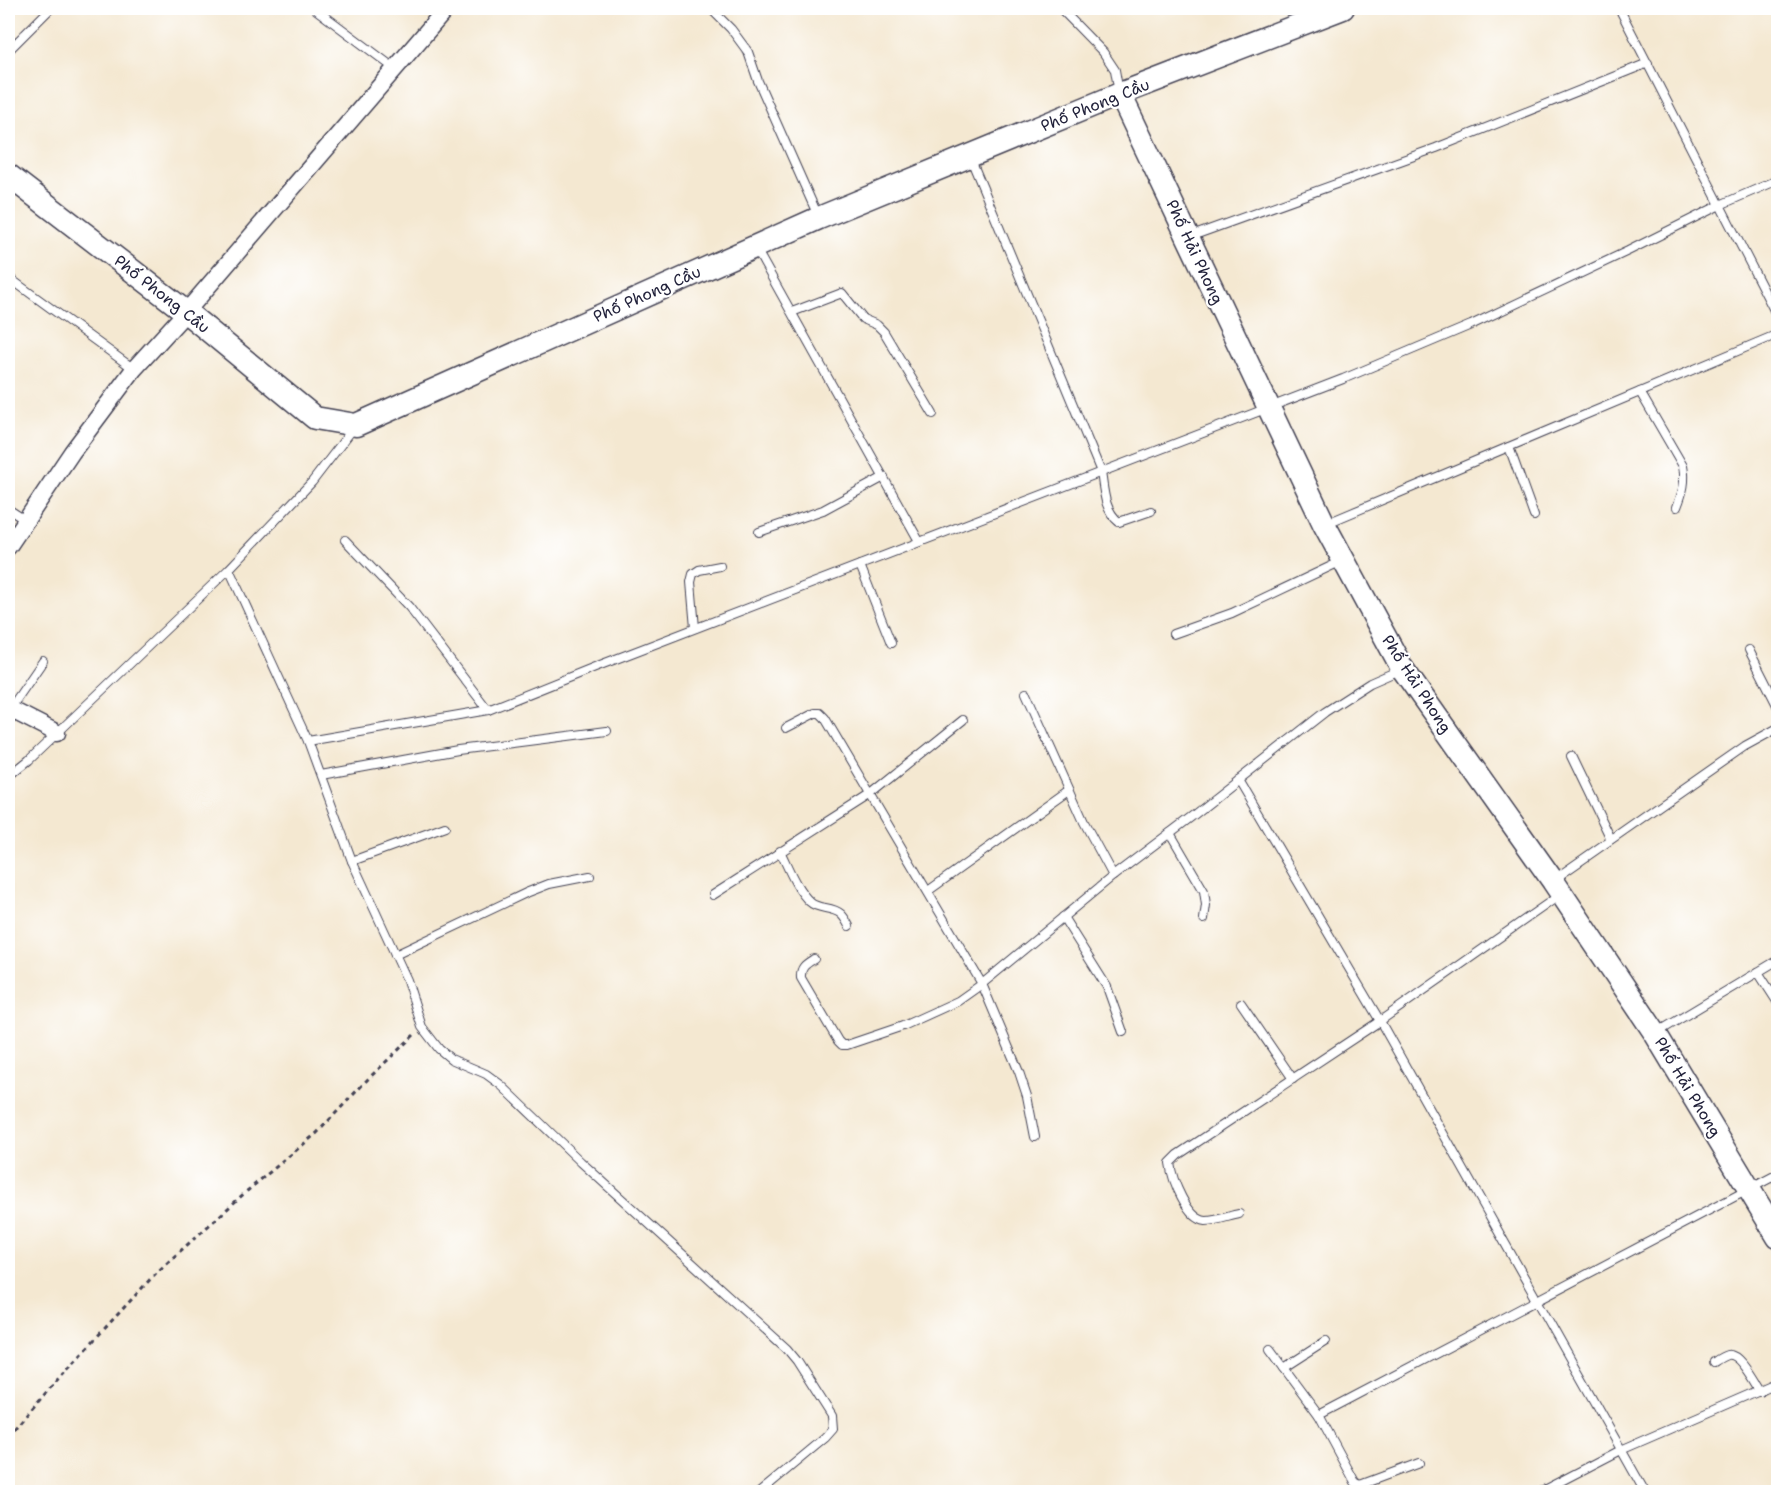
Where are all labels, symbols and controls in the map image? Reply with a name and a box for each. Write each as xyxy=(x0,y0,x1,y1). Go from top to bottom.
street label: Phố Phong Cầu xyxy=(1037,74,1153,136)
street label: Phố Hải Phong xyxy=(1162,196,1228,308)
street label: Phố Phong Cầu xyxy=(110,250,214,338)
street label: Phố Phong Cầu xyxy=(590,261,704,327)
street label: Phố Hải Phong xyxy=(1377,631,1457,737)
street label: Phố Hải Phong xyxy=(1650,1033,1726,1141)

